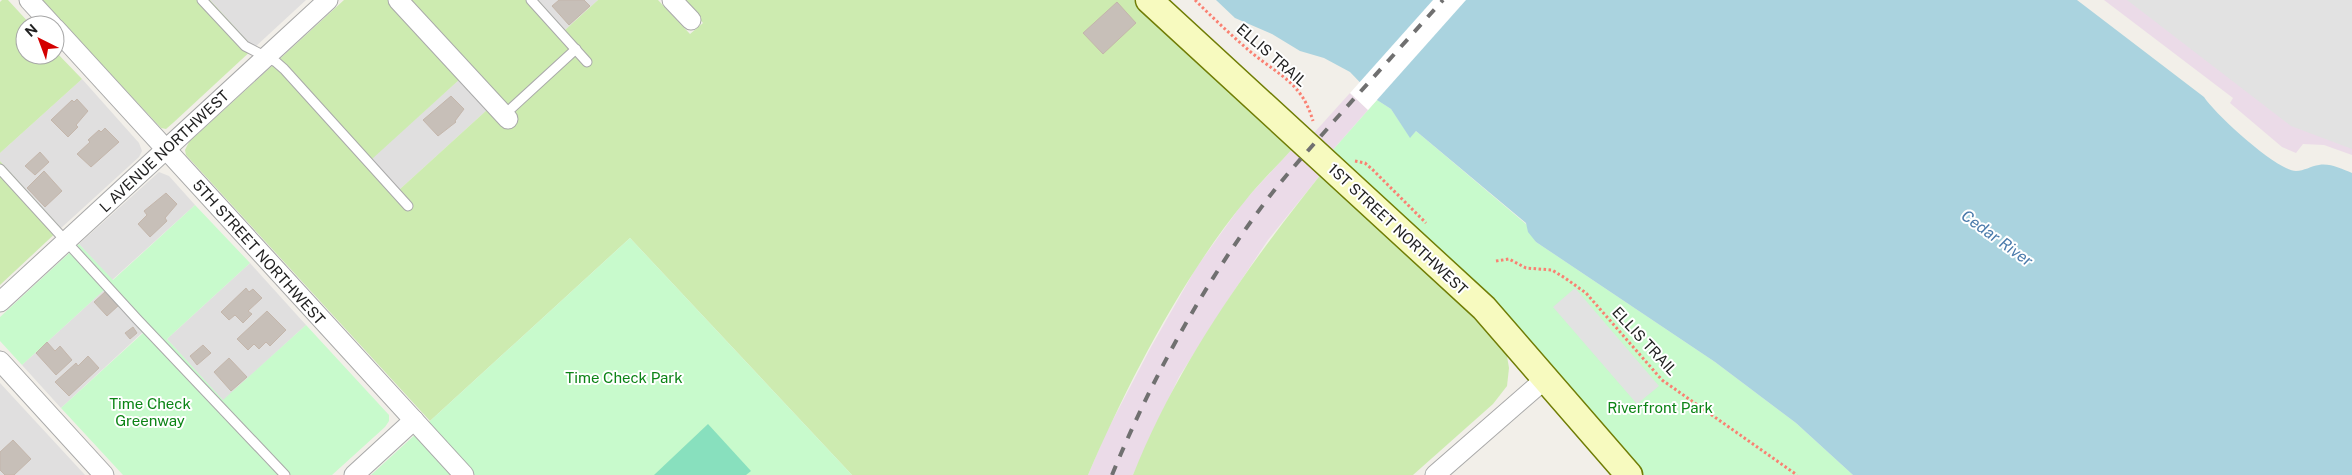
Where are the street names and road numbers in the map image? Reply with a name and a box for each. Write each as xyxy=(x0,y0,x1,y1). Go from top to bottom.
street label: ELLIS TRAIL xyxy=(1233,20,1311,90)
street label: L AVENUE NORTHWEST xyxy=(96,87,232,215)
street label: 1ST STREET NORTHWEST xyxy=(1325,160,1471,298)
street label: 5TH STREET NORTHWEST xyxy=(189,176,329,328)
street label: ELLIS TRAIL xyxy=(1609,303,1681,379)

